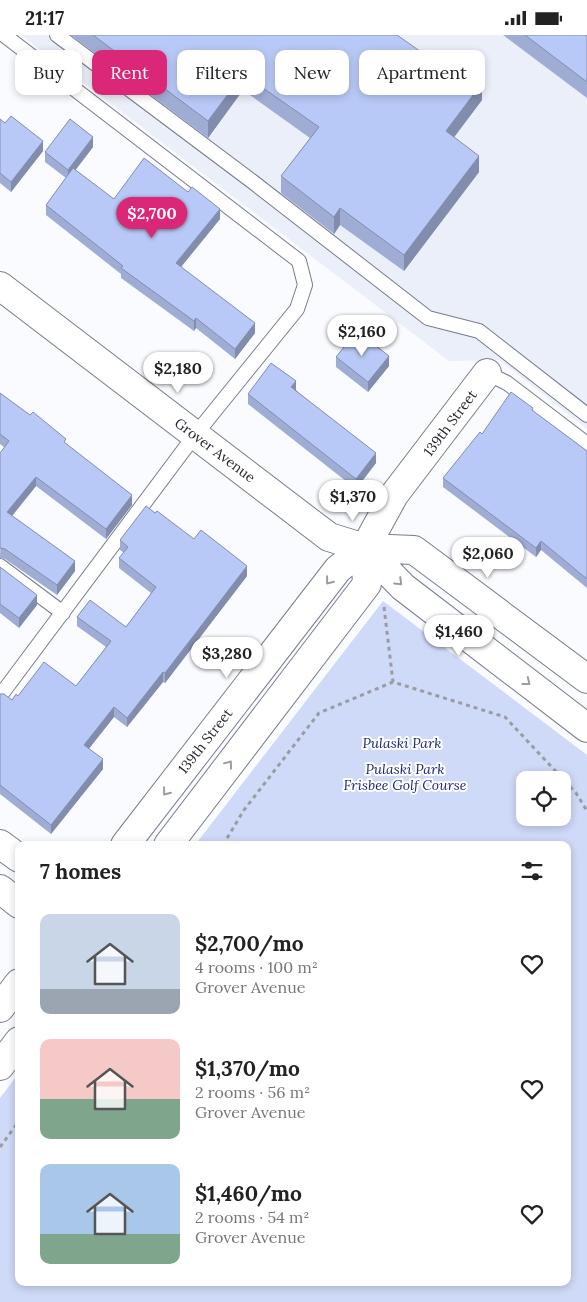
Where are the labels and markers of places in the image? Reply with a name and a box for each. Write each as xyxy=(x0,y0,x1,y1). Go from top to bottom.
pin: $2,700 xyxy=(111,197,193,239)
pin: $2,160 xyxy=(321,315,403,357)
pin: $2,180 xyxy=(137,351,219,394)
pin: $1,370 xyxy=(312,479,394,522)
pin: $2,060 xyxy=(447,537,529,579)
pin: $1,460 xyxy=(418,615,500,657)
pin: $3,280 xyxy=(186,637,268,679)

